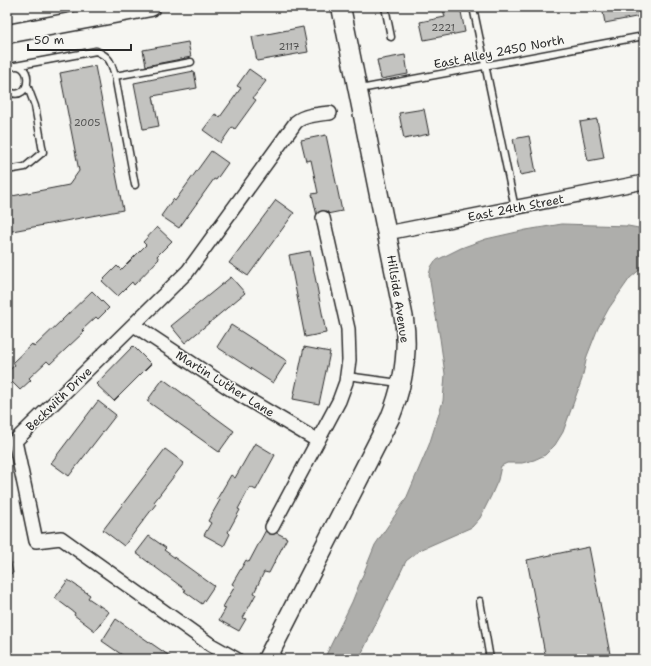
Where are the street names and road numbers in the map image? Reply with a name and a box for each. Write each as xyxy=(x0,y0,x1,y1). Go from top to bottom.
street label: East Alley 2450 North xyxy=(432,31,566,73)
street label: East 24th Street xyxy=(467,191,565,225)
street label: Hillside Avenue xyxy=(383,254,413,344)
street label: Martin Luther Lane xyxy=(173,347,277,421)
street label: Beckwith Drive xyxy=(23,363,96,435)

